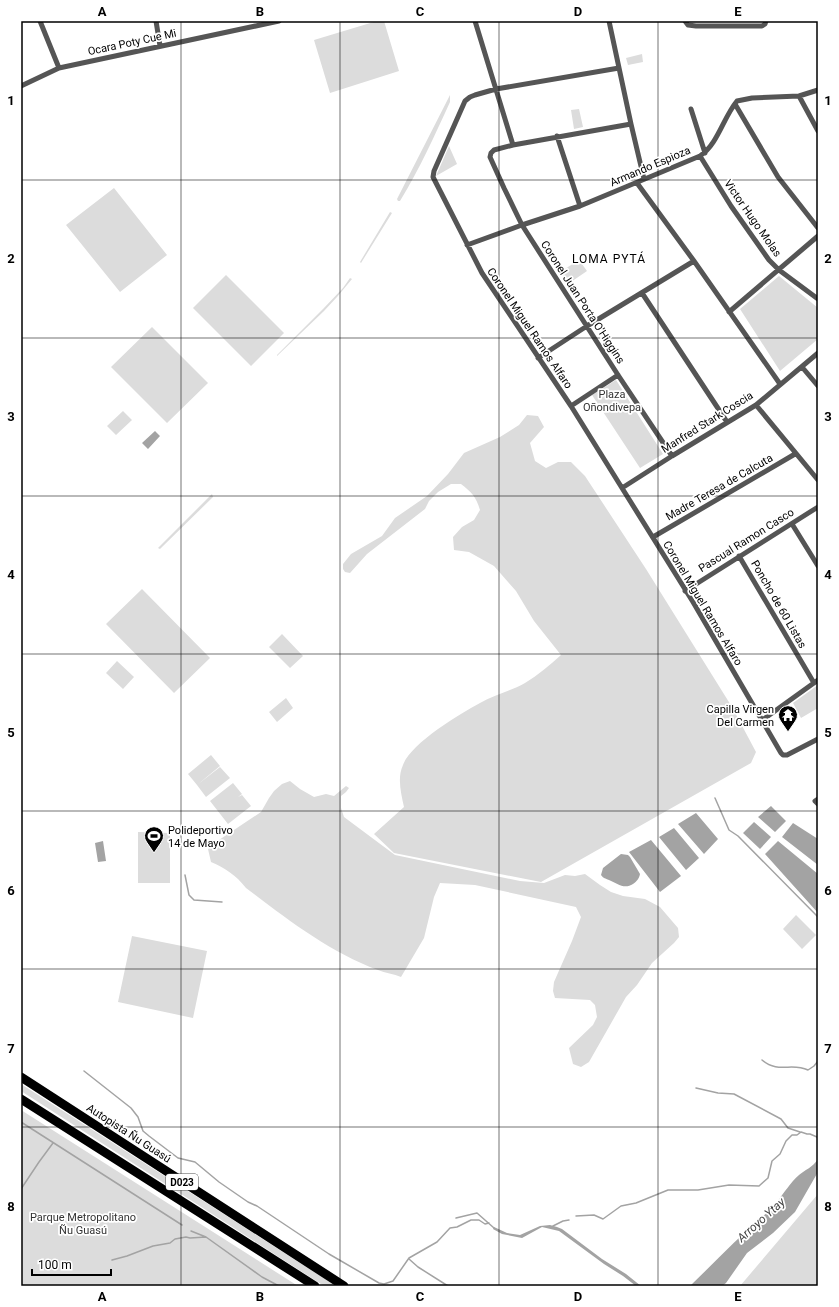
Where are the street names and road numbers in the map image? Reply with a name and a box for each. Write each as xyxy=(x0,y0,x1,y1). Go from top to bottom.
street label: Ocara Poty Cue Mi xyxy=(87,27,178,58)
street label: Armando Espioza xyxy=(608,144,692,189)
street label: Victor Hugo Molas xyxy=(721,177,784,260)
street label: Coronel Juan Porta O'Higgins xyxy=(538,238,627,366)
street label: Coronel Miguel Ramos Alfaro xyxy=(484,265,575,391)
street label: Manfred Stark Coscia xyxy=(659,389,755,456)
street label: Madre Teresa de Calcuta xyxy=(663,451,775,523)
street label: Pascual Ramon Casco xyxy=(696,506,796,575)
street label: Coronel Miguel Ramos Alfaro xyxy=(660,539,745,668)
street label: Poncho de 60 Listas xyxy=(748,558,809,651)
street label: Autopista Ñu Guasú xyxy=(84,1101,173,1165)
road number: D023 xyxy=(166,1174,198,1190)

